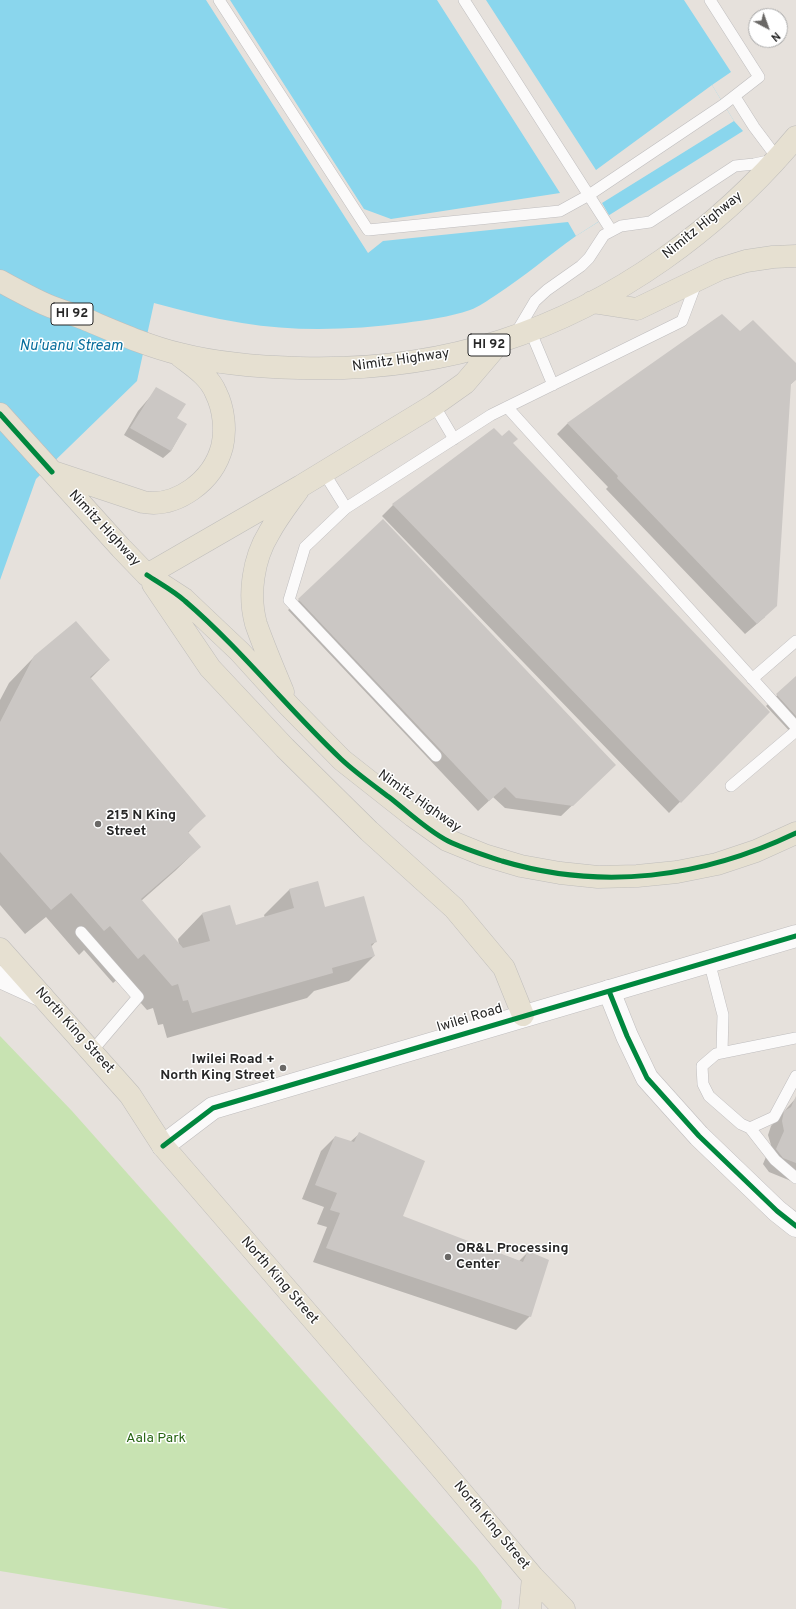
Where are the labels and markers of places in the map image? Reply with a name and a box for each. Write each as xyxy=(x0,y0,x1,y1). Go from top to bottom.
place label: 215 N King Street xyxy=(106,808,176,840)
marker: 215 N King Street xyxy=(93,819,103,829)
place label: Iwilei Road + North King Street xyxy=(160,1052,275,1084)
marker: Iwilei Road + North King Street xyxy=(278,1063,288,1073)
place label: OR&L Processing Center xyxy=(456,1241,568,1274)
marker: OR&L Processing Center xyxy=(443,1252,453,1262)

